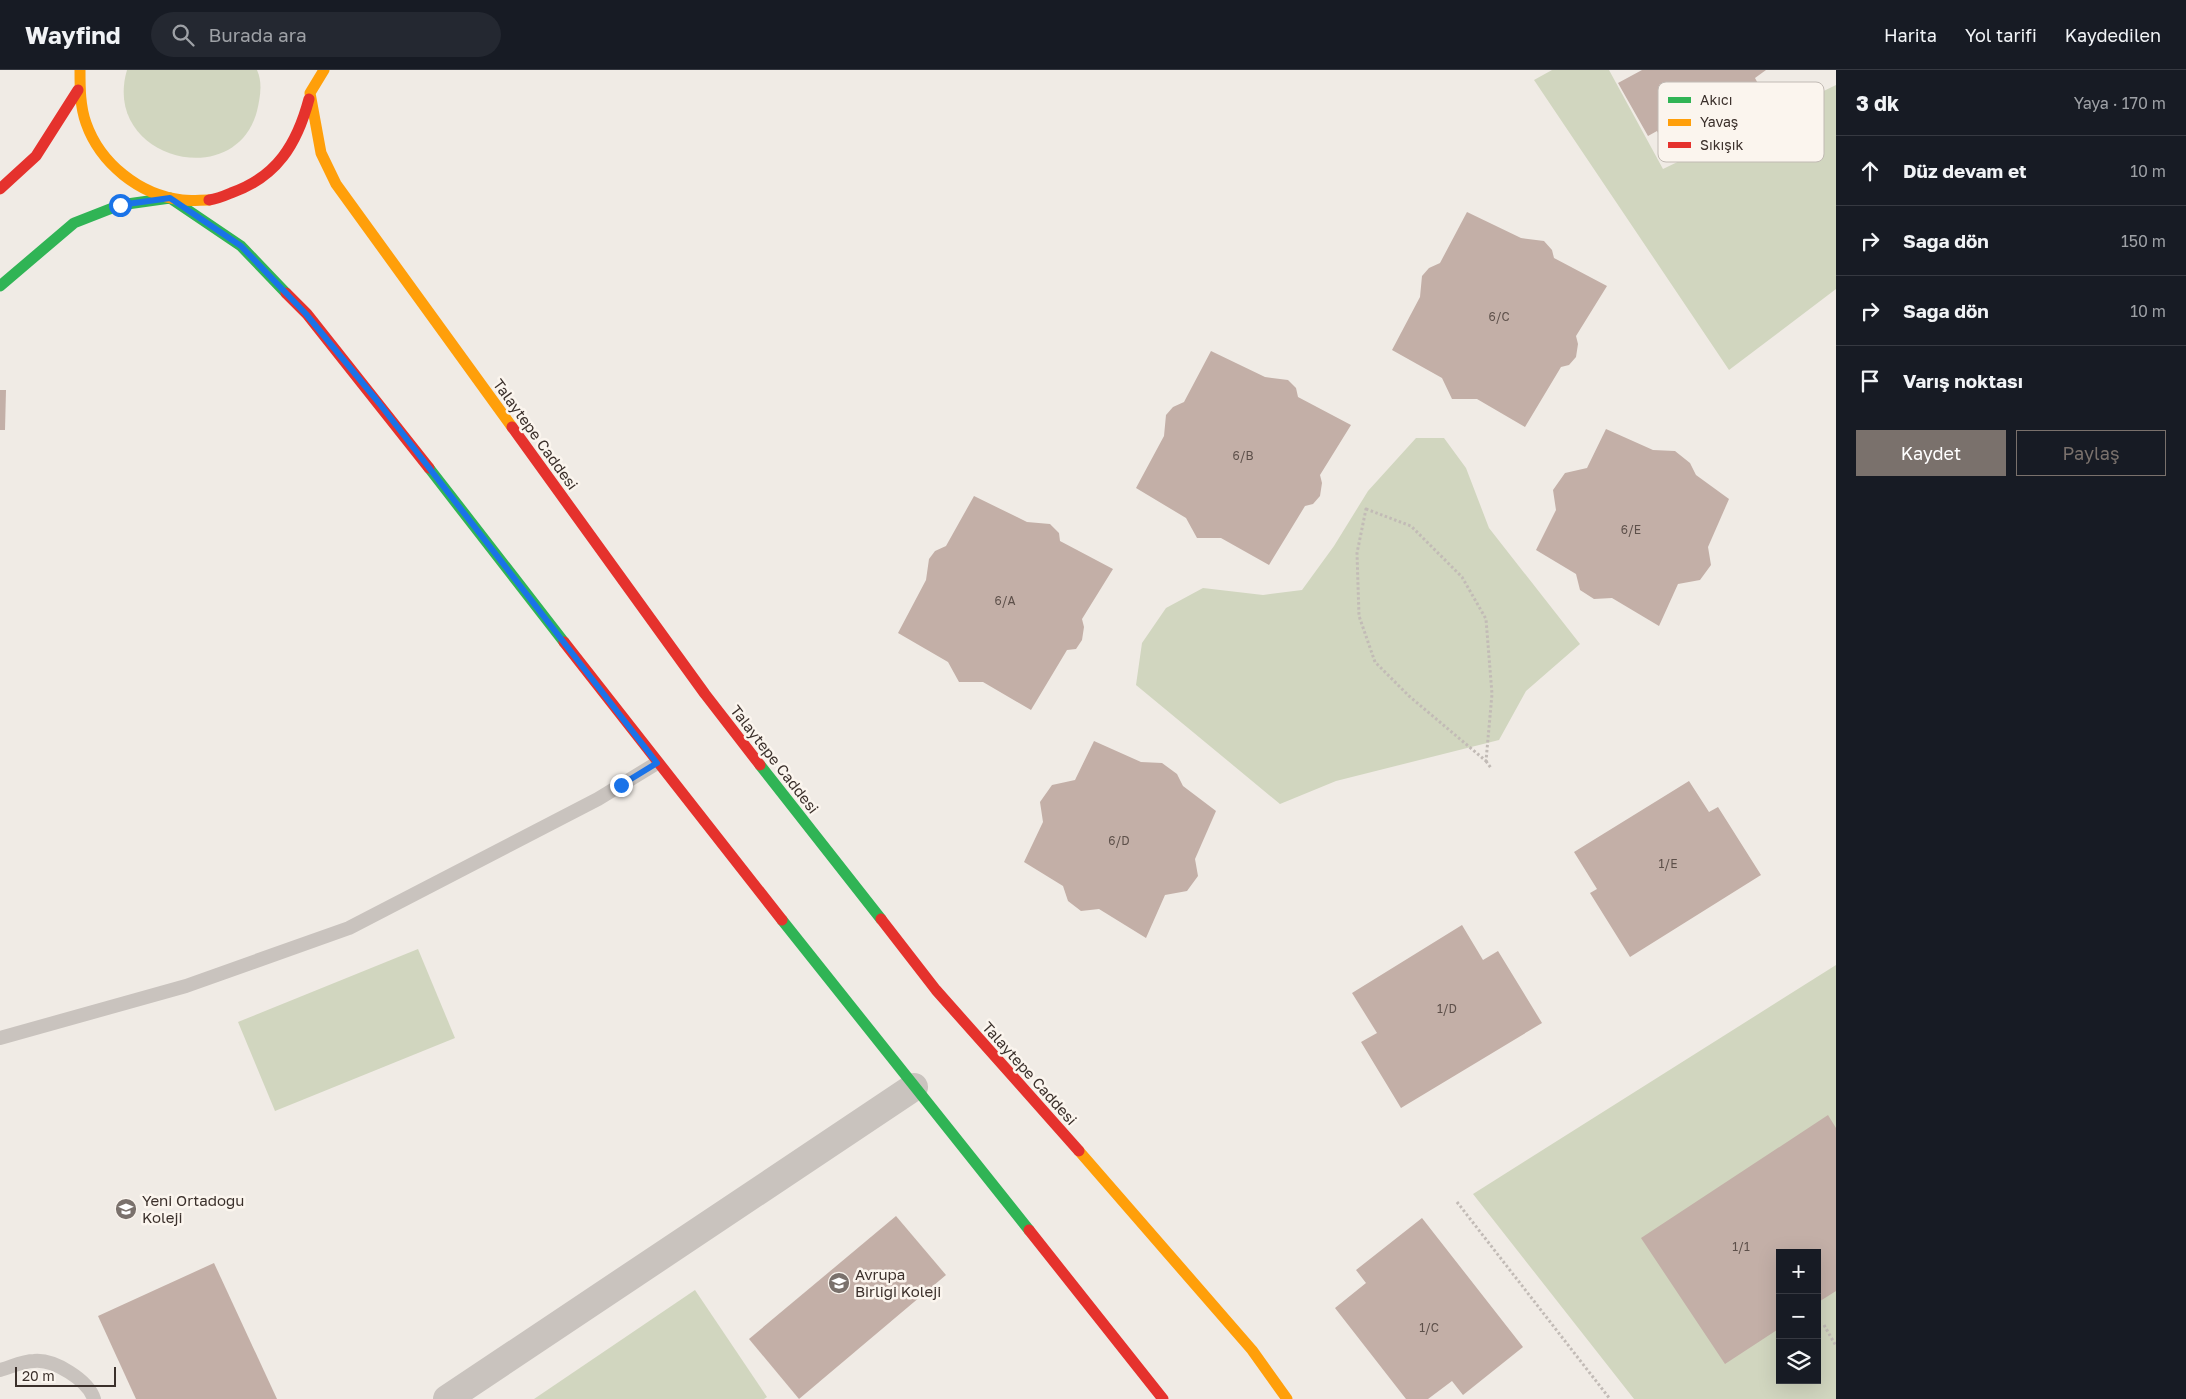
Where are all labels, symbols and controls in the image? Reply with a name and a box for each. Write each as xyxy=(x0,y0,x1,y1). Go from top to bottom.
search box xyxy=(151,12,501,57)
text: Wayfind xyxy=(25,20,121,49)
icon: search xyxy=(169,21,197,49)
text: Burada ara xyxy=(209,23,307,46)
text: Harita xyxy=(1884,24,1937,46)
text: Yol tarifi xyxy=(1965,24,2037,46)
text: Kaydedilen xyxy=(2065,24,2161,46)
legend xyxy=(1658,82,1824,162)
text: 3 dk xyxy=(1856,90,1899,116)
text: Akıcı xyxy=(1700,91,1732,108)
text: Yaya · 170 m xyxy=(2074,93,2166,113)
text: Yavaş xyxy=(1700,113,1738,130)
text: Sıkışık xyxy=(1700,136,1744,153)
icon: ahead xyxy=(1856,157,1884,185)
text: Düz devam et xyxy=(1903,159,2027,182)
text: 10 m xyxy=(2130,161,2166,181)
route start xyxy=(109,194,132,217)
icon: right xyxy=(1856,227,1884,255)
text: Sağa dön xyxy=(1903,229,1989,252)
text: 150 m xyxy=(2121,231,2166,251)
icon: right xyxy=(1856,297,1884,325)
text: Sağa dön xyxy=(1903,299,1989,322)
text: 10 m xyxy=(2130,301,2166,321)
house number: 6/C xyxy=(1488,309,1510,324)
icon: arrive xyxy=(1856,367,1884,395)
text: Varış noktası xyxy=(1903,369,2023,392)
street label: Talaytepe Caddesi xyxy=(490,375,582,493)
button: Kaydet xyxy=(1856,430,2006,476)
button: Paylaş xyxy=(2016,430,2166,476)
house number: 6/B xyxy=(1232,448,1254,463)
house number: 6/E xyxy=(1621,522,1641,537)
house number: 6/A xyxy=(994,593,1016,608)
street label: Talaytepe Caddesi xyxy=(727,701,823,817)
route end xyxy=(610,774,633,797)
house number: 6/D xyxy=(1108,833,1130,848)
house number: 1/E xyxy=(1659,856,1677,871)
house number: 1/D xyxy=(1437,1001,1457,1016)
street label: Talaytepe Caddesi xyxy=(979,1018,1081,1128)
place label: Yeni Ortadoğu Koleji xyxy=(142,1191,244,1226)
school or university icon: Yeni Ortadoğu Koleji xyxy=(114,1197,138,1221)
house number: 1/1 xyxy=(1732,1239,1750,1254)
map controls xyxy=(1776,1249,1821,1384)
button: + xyxy=(1776,1249,1821,1294)
place label: Avrupa Birliği Koleji xyxy=(855,1265,941,1300)
school or university icon: Avrupa Birliği Koleji xyxy=(827,1271,851,1295)
button: − xyxy=(1776,1294,1821,1339)
house number: 1/C xyxy=(1419,1320,1439,1335)
button: layers xyxy=(1776,1339,1821,1384)
scale bar xyxy=(15,1364,116,1387)
text: 20 m xyxy=(22,1367,55,1384)

